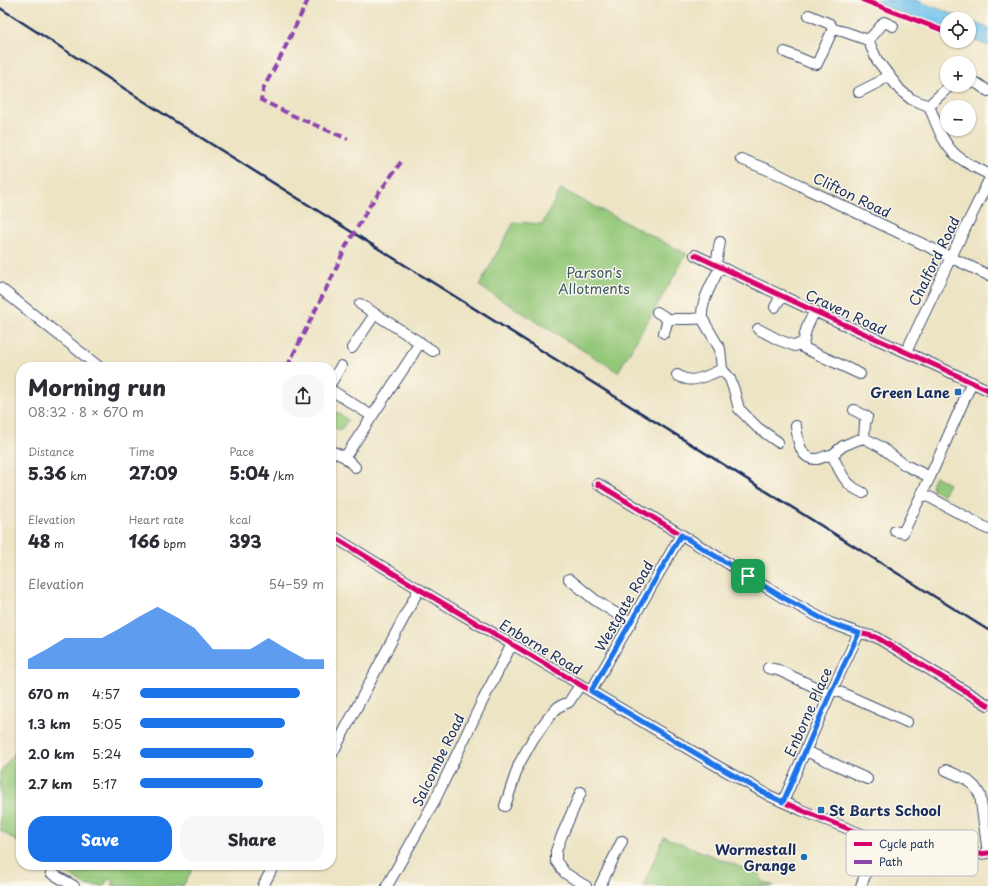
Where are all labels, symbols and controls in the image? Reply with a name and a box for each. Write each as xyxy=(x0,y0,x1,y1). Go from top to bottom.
map controls xyxy=(940,12,976,136)
button: locate xyxy=(940,12,976,48)
button: + xyxy=(940,56,976,92)
button: − xyxy=(940,100,976,136)
street label: Clifton Road xyxy=(810,167,894,223)
street label: Chalford Road xyxy=(903,213,965,309)
park label: Parson's Allotments xyxy=(558,262,630,299)
street label: Craven Road xyxy=(802,284,890,340)
text: Morning run xyxy=(28,370,166,403)
button: share xyxy=(282,375,324,417)
place label: Green Lane xyxy=(870,382,950,403)
marker: Green Lane xyxy=(953,387,963,397)
text: 08:32 · 8 × 670 m xyxy=(28,402,144,421)
text: Distance xyxy=(28,443,74,460)
text: Time xyxy=(129,443,155,460)
text: Pace xyxy=(229,443,254,460)
text: 5.36 xyxy=(28,460,67,486)
text: 27:09 xyxy=(129,460,178,486)
text: 5:04 xyxy=(229,460,270,486)
text: km xyxy=(67,467,87,484)
text: /km xyxy=(270,467,294,484)
text: Elevation xyxy=(28,511,75,528)
text: Heart rate xyxy=(129,511,184,528)
text: kcal xyxy=(229,511,251,528)
text: 48 xyxy=(28,528,51,554)
text: 166 xyxy=(129,528,160,554)
text: 393 xyxy=(229,528,262,554)
text: m xyxy=(51,535,64,552)
text: bpm xyxy=(160,535,186,552)
street label: Westgate Road xyxy=(589,557,659,655)
pin xyxy=(731,559,765,593)
icon: arrive xyxy=(737,565,759,587)
text: Elevation xyxy=(28,574,84,593)
text: 54–59 m xyxy=(269,574,324,593)
street label: Enborne Road xyxy=(496,614,586,680)
street label: Enborne Place xyxy=(779,664,837,760)
text: 670 m xyxy=(28,684,69,703)
text: 4:57 xyxy=(92,684,120,703)
street label: Salcombe Road xyxy=(406,710,470,810)
text: 1.3 km xyxy=(28,714,71,733)
text: 5:05 xyxy=(92,714,122,733)
text: 2.0 km xyxy=(28,744,75,763)
text: 5:24 xyxy=(92,744,122,763)
text: 2.7 km xyxy=(28,774,72,793)
text: 5:17 xyxy=(92,774,117,793)
place label: St Barts School xyxy=(829,800,941,821)
marker: St Barts School xyxy=(816,805,826,815)
button: Save xyxy=(28,816,172,862)
button: Share xyxy=(180,816,324,862)
legend xyxy=(846,830,978,876)
text: Cycle path xyxy=(879,835,934,852)
place label: Wormestall Grange xyxy=(715,839,796,876)
marker: Wormestall Grange xyxy=(799,852,809,862)
text: Path xyxy=(879,853,903,870)

